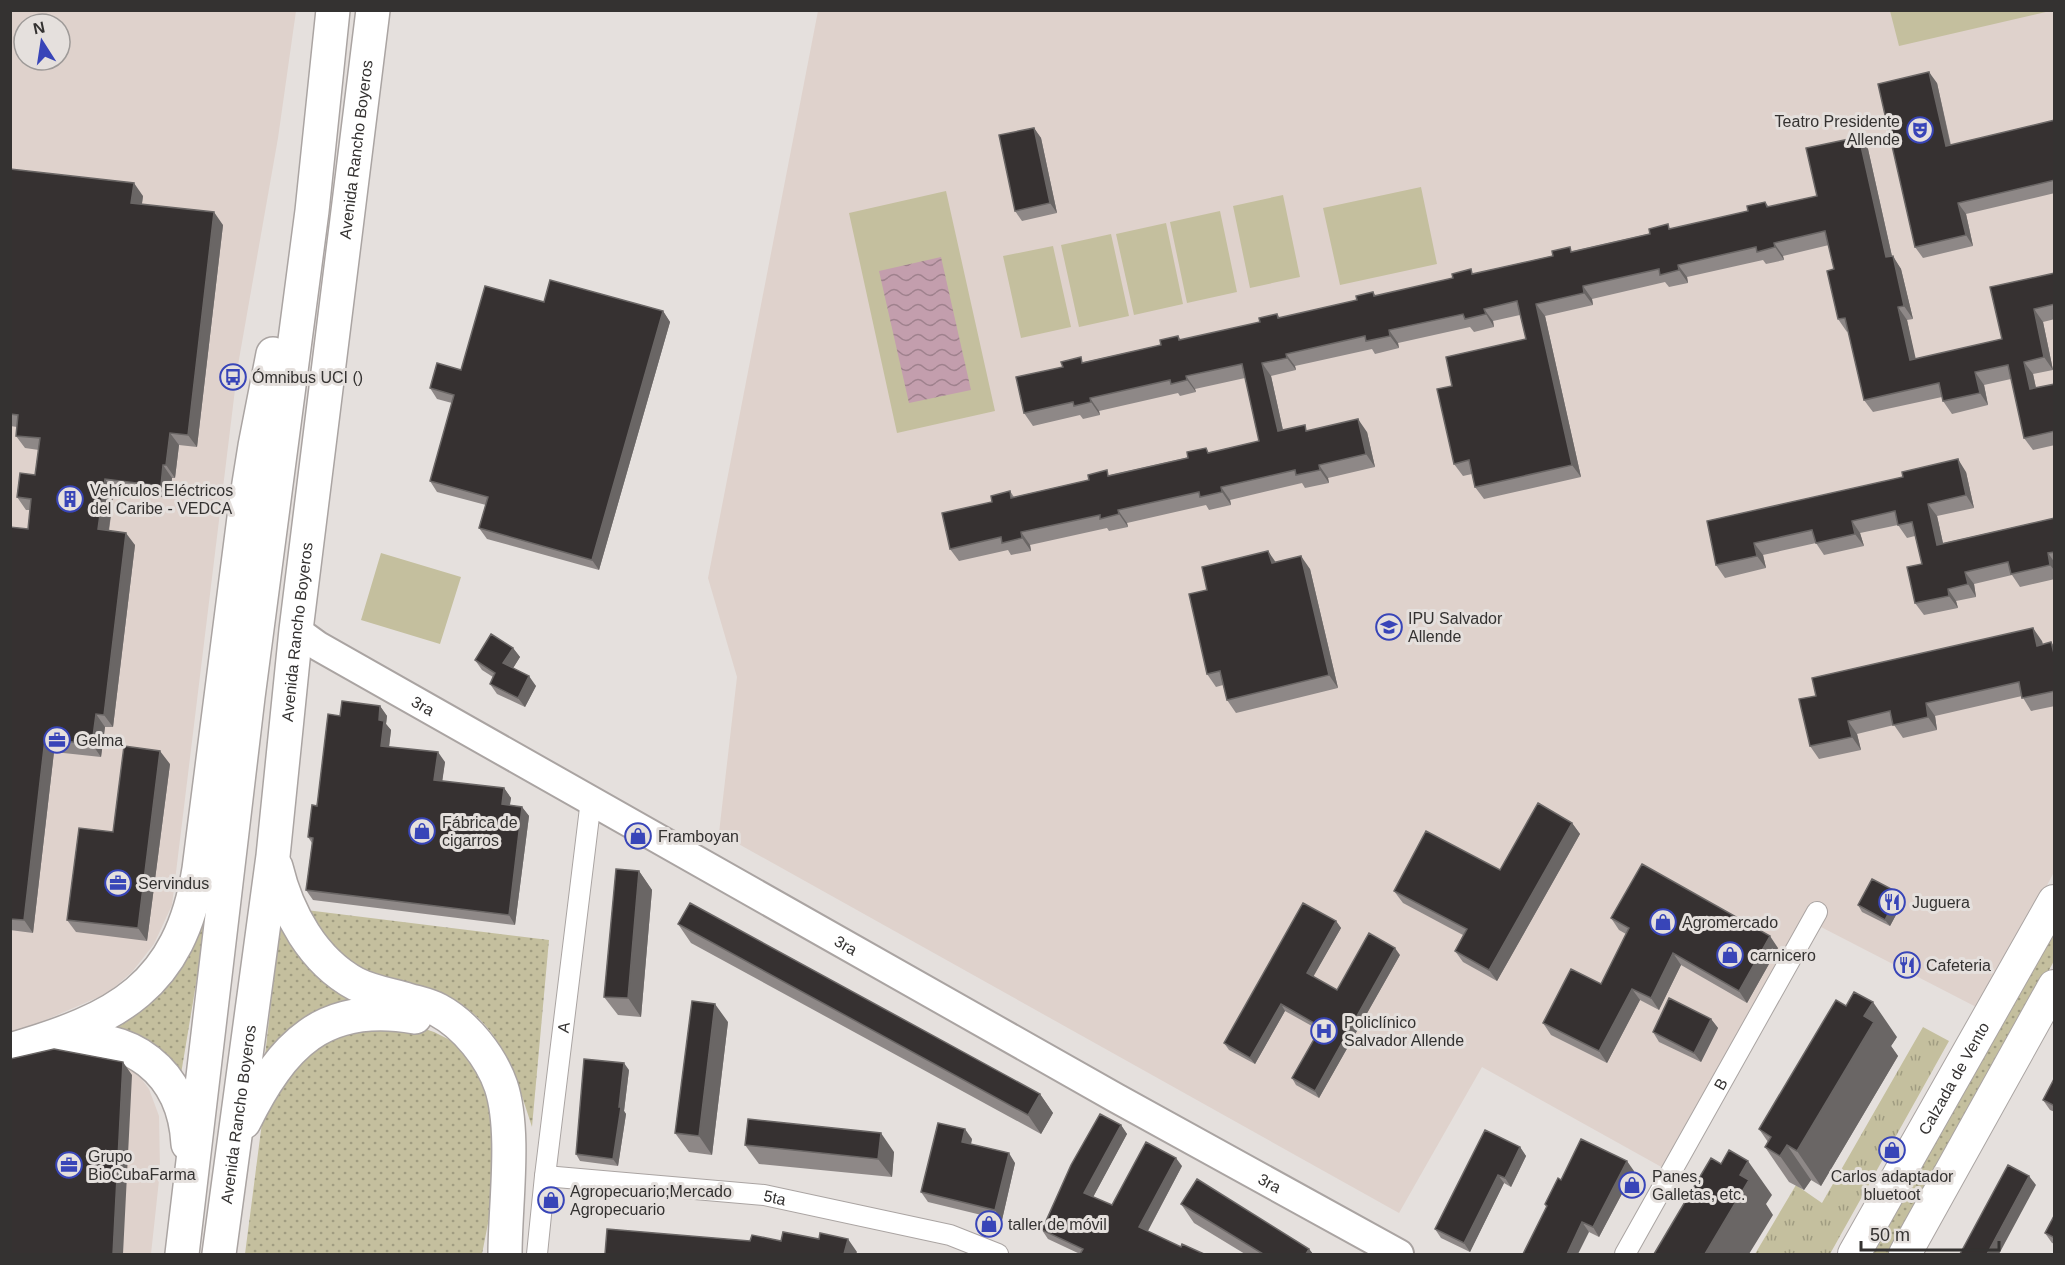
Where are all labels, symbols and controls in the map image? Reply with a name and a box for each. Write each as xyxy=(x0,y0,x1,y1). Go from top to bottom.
north arrow xyxy=(12,12,72,72)
text: N xyxy=(32,18,46,37)
street label: Avenida Rancho Boyeros xyxy=(336,59,375,240)
place label: Teatro Presidente Allende xyxy=(1775,113,1900,148)
theatre icon: Teatro Presidente Allende xyxy=(1905,115,1935,145)
bus stop icon: Ómnibus UCI () xyxy=(218,362,248,392)
place label: Ómnibus UCI () xyxy=(252,368,363,386)
place label: Vehículos Eléctricos del Caribe - VEDCA xyxy=(90,482,233,517)
building icon: Vehículos Eléctricos del Caribe - VEDCA xyxy=(55,484,85,514)
street label: Avenida Rancho Boyeros xyxy=(278,541,315,722)
place label: IPU Salvador Allende xyxy=(1408,610,1503,645)
school or university icon: IPU Salvador Allende xyxy=(1374,612,1404,642)
street label: 3ra xyxy=(409,692,437,719)
office icon: Gelma xyxy=(42,725,72,755)
place label: Gelma xyxy=(76,732,123,749)
place label: Fábrica de cigarros xyxy=(442,814,518,849)
shop icon: Fábrica de cigarros xyxy=(407,816,437,846)
shop icon: Framboyan xyxy=(623,821,653,851)
place label: Framboyan xyxy=(658,828,739,845)
office icon: Servindus xyxy=(103,868,133,898)
place label: Servindus xyxy=(138,875,209,892)
restaurant icon: Juguera xyxy=(1877,887,1907,917)
place label: Juguera xyxy=(1912,894,1970,911)
shop icon: Agromercado xyxy=(1648,907,1678,937)
place label: Agromercado xyxy=(1682,914,1778,931)
street label: 3ra xyxy=(832,932,860,958)
shop icon: carnicero xyxy=(1715,940,1745,970)
place label: carnicero xyxy=(1750,947,1816,964)
restaurant icon: Cafeteria xyxy=(1892,950,1922,980)
place label: Cafeteria xyxy=(1926,957,1991,974)
place label: Policlínico Salvador Allende xyxy=(1344,1014,1464,1049)
hospital icon: Policlínico Salvador Allende xyxy=(1309,1016,1339,1046)
street label: Calzada de Vento xyxy=(1915,1019,1992,1137)
street label: A xyxy=(554,1021,572,1034)
street label: Avenida Rancho Boyeros xyxy=(217,1024,259,1205)
street label: B xyxy=(1710,1075,1730,1093)
shop icon: Carlos adaptador bluetoot xyxy=(1877,1135,1907,1165)
place label: Grupo BioCubaFarma xyxy=(88,1148,196,1183)
office icon: Grupo BioCubaFarma xyxy=(54,1150,84,1180)
place label: Panes, Galletas, etc. xyxy=(1652,1168,1745,1203)
place label: Carlos adaptador bluetoot xyxy=(1831,1168,1954,1203)
street label: 3ra xyxy=(1256,1170,1284,1196)
shop icon: Panes, Galletas, etc. xyxy=(1617,1170,1647,1200)
place label: Agropecuario;Mercado Agropecuario xyxy=(570,1183,732,1218)
shop icon: Agropecuario;Mercado Agropecuario xyxy=(536,1185,566,1215)
street label: 5ta xyxy=(762,1187,788,1208)
shop icon: taller de móvil xyxy=(974,1209,1004,1239)
scale bar xyxy=(1861,1214,1999,1252)
place label: taller de móvil xyxy=(1008,1216,1107,1233)
text: 50 m xyxy=(1870,1225,1910,1245)

